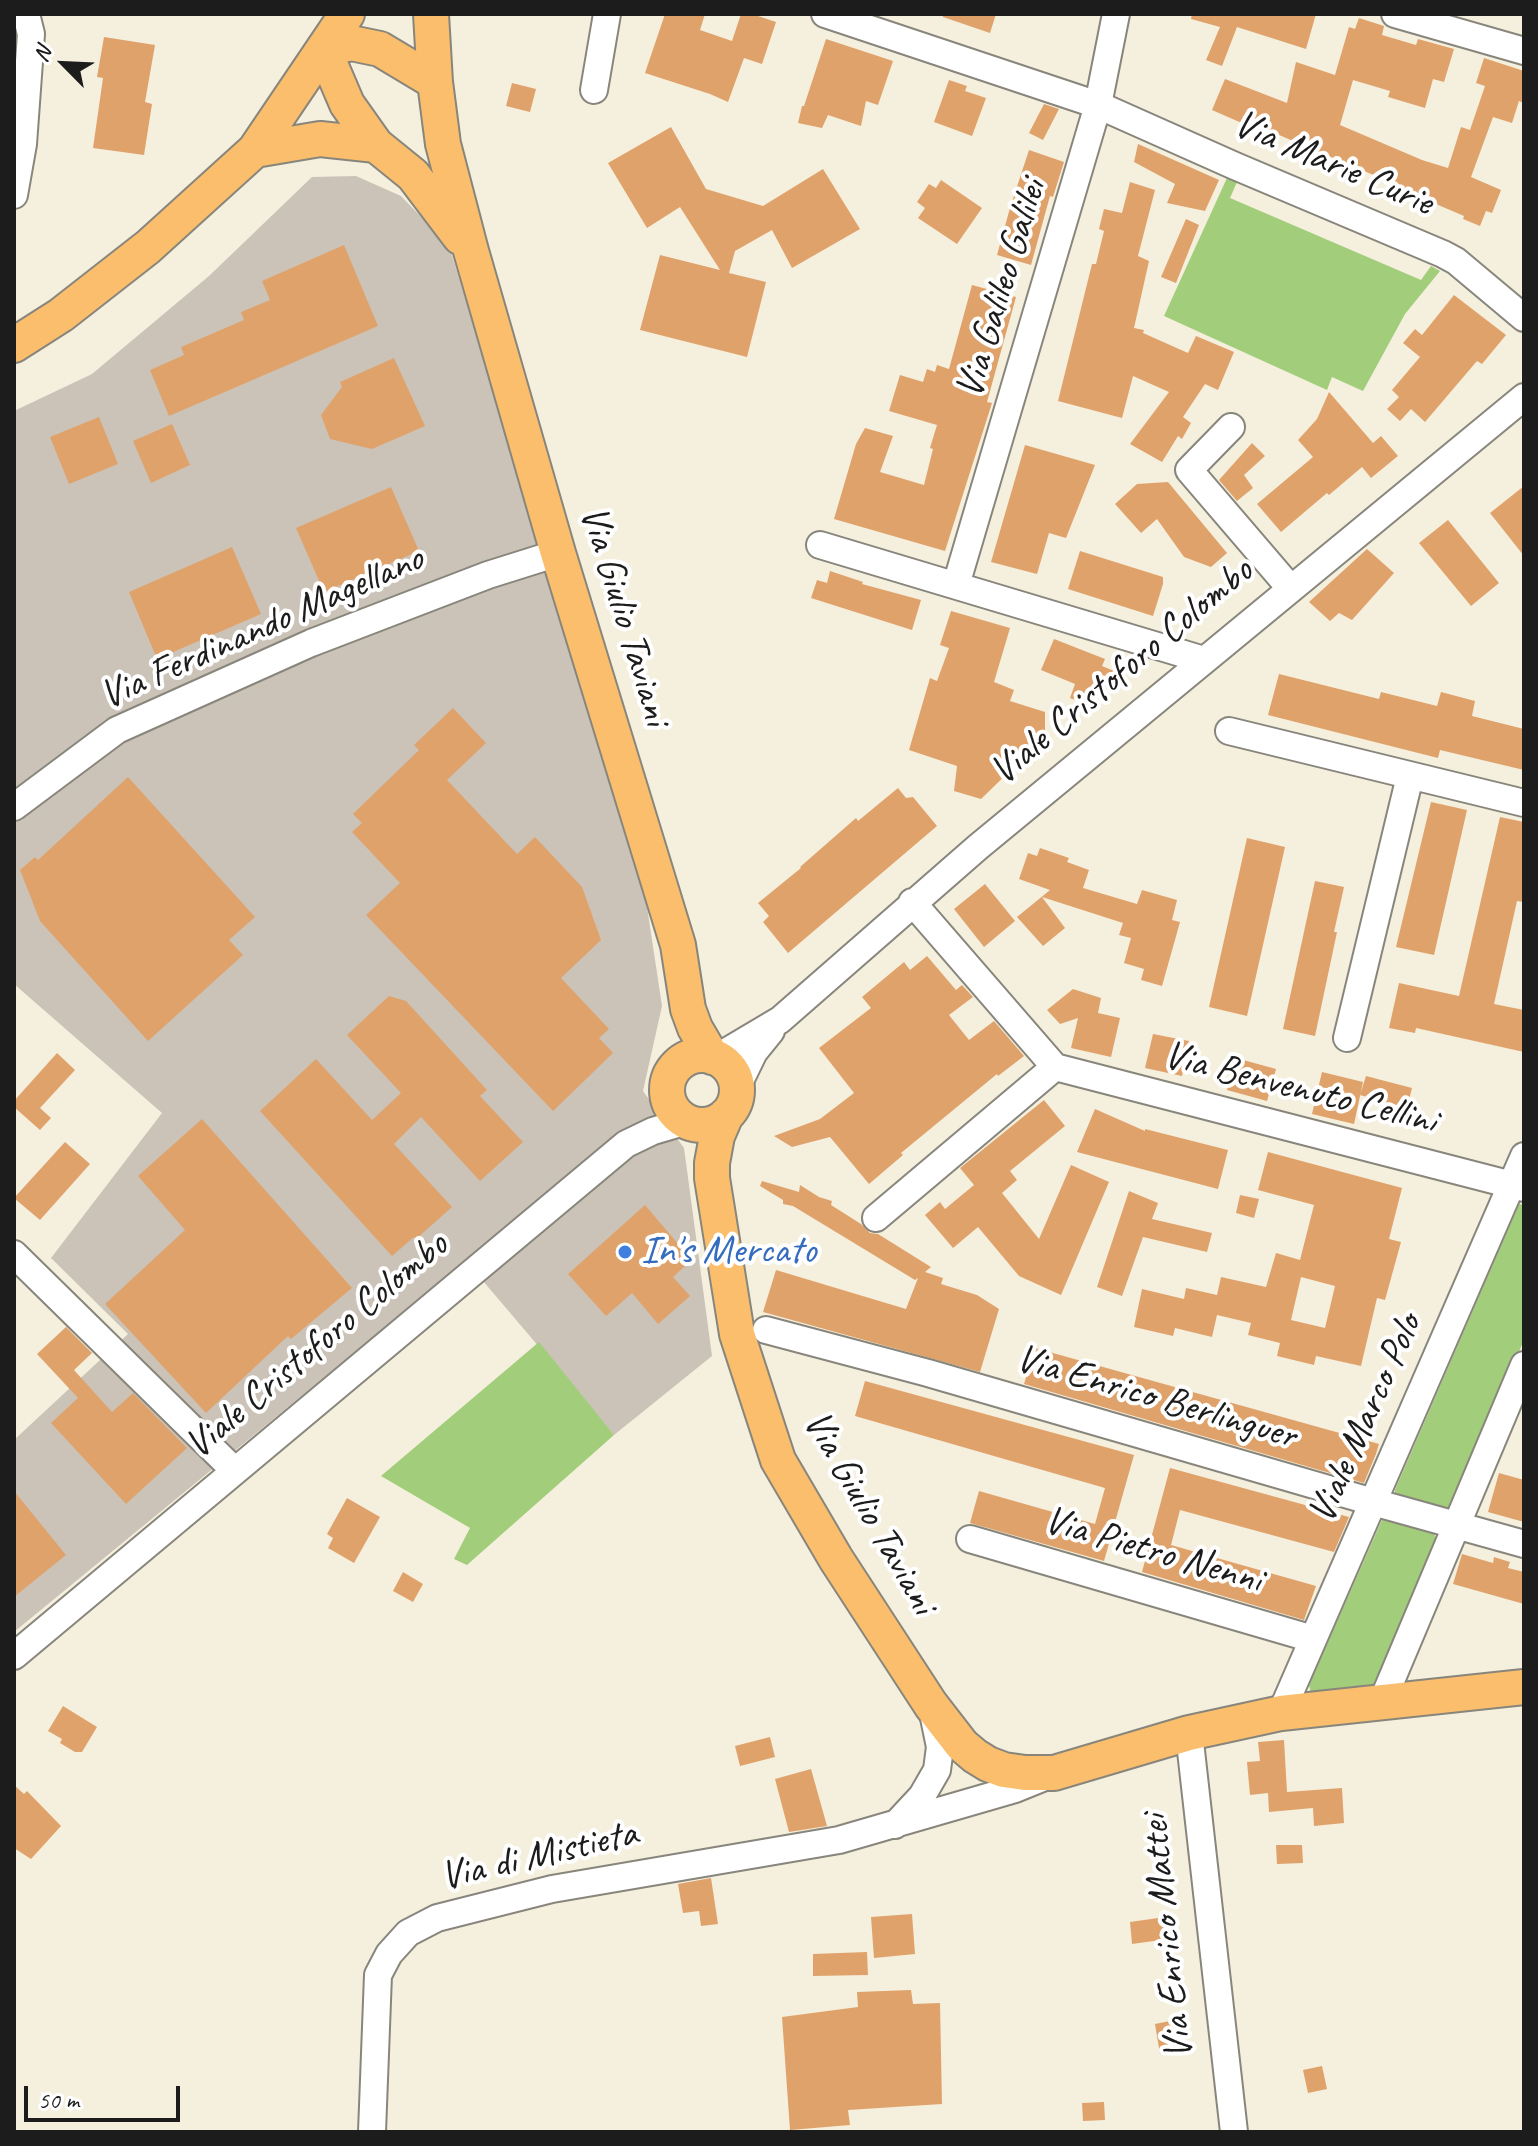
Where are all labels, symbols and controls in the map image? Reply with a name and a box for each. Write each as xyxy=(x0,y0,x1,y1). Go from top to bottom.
north arrow xyxy=(24,24,104,104)
text: N xyxy=(27,42,58,66)
street label: Via Marie Curie xyxy=(1226,101,1440,227)
street label: Via Galileo Galilei xyxy=(946,174,1058,404)
street label: Via Giulio Taviani xyxy=(568,500,680,732)
street label: Via Ferdinando Magellano xyxy=(93,535,431,721)
street label: Viale Cristoforo Colombo xyxy=(981,548,1263,796)
street label: Via Benvenuto Cellini xyxy=(1159,1032,1441,1146)
street label: Viale Cristoforo Colombo xyxy=(176,1222,458,1470)
place label: In's Mercato xyxy=(641,1228,816,1276)
marker: In's Mercato xyxy=(616,1243,634,1261)
street label: Viale Marco Polo xyxy=(1299,1307,1433,1531)
street label: Via Enrico Berlinguer xyxy=(1010,1335,1302,1461)
street label: Via Giulio Taviani xyxy=(791,1403,947,1623)
street label: Via Pietro Nenni xyxy=(1038,1497,1268,1605)
street label: Via di Mistieta xyxy=(436,1810,642,1902)
street label: Via Enrico Mattei xyxy=(1131,1812,1205,2062)
scale bar xyxy=(28,2070,184,2120)
text: 50 m xyxy=(38,2085,79,2115)

